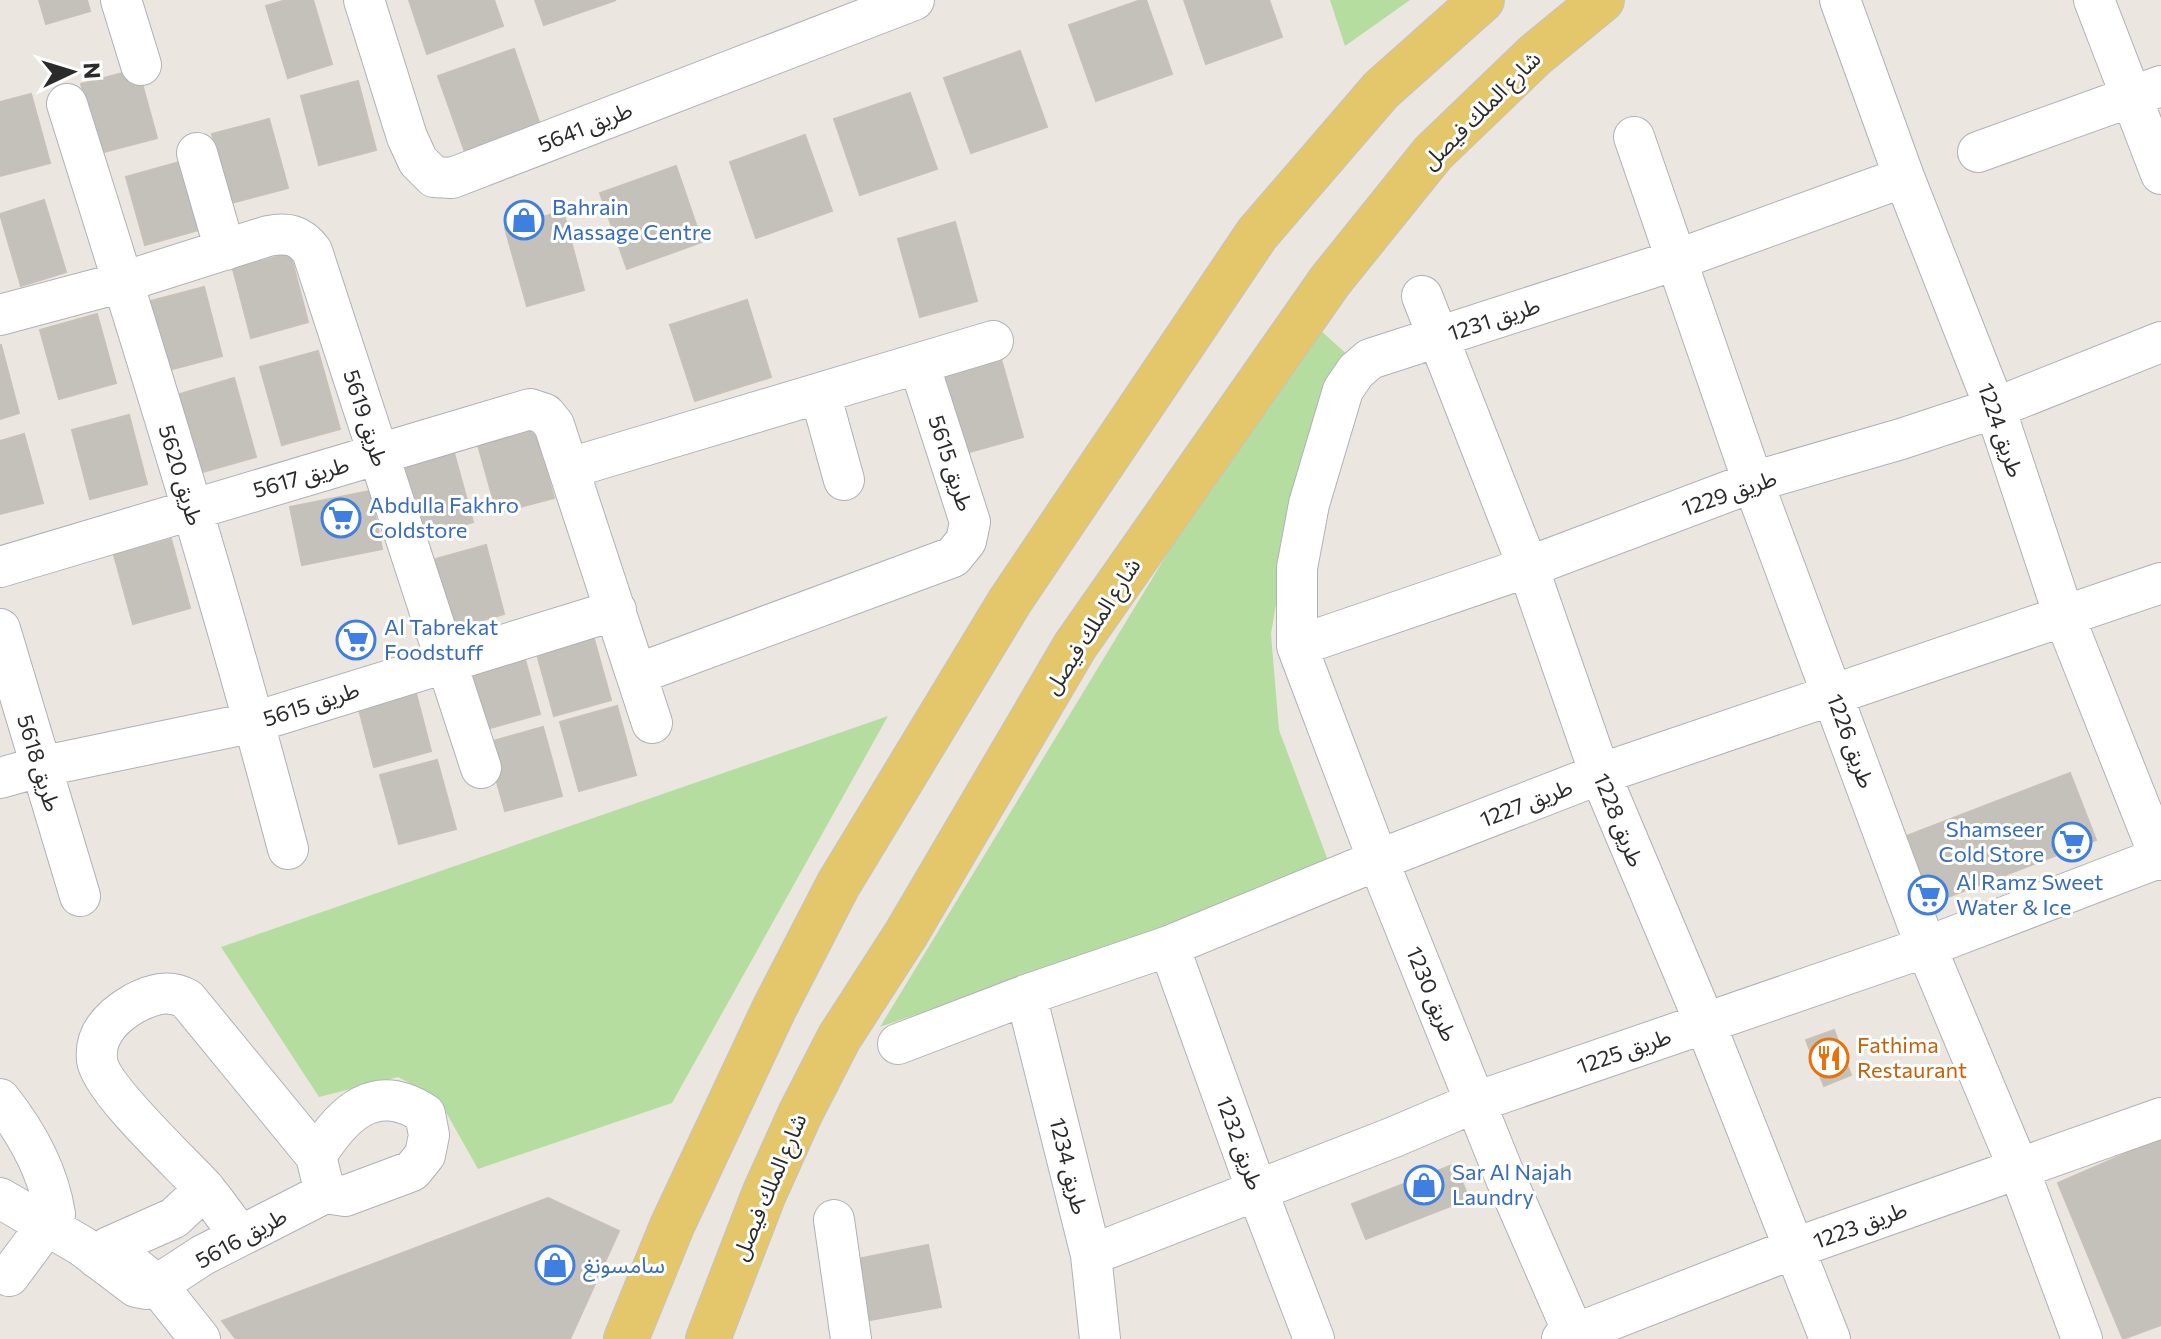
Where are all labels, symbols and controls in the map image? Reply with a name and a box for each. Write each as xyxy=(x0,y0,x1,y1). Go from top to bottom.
north arrow xyxy=(32,32,112,112)
street label: شارع الملك فيصل xyxy=(1416,45,1548,177)
text: N xyxy=(78,61,106,80)
street label: طريق 5641 xyxy=(534,95,636,159)
place label: Bahrain Massage Centre xyxy=(552,193,712,245)
shop icon: Bahrain Massage Centre xyxy=(503,199,545,241)
street label: طريق 1231 xyxy=(1444,291,1544,347)
street label: طريق 5619 xyxy=(337,366,395,470)
street label: طريق 1224 xyxy=(1972,379,2030,481)
street label: طريق 5615 xyxy=(922,411,980,515)
street label: طريق 5620 xyxy=(152,421,210,529)
street label: طريق 5617 xyxy=(250,450,352,504)
street label: طريق 1229 xyxy=(1678,464,1780,522)
place label: Abdulla Fakhro Coldstore xyxy=(369,491,519,543)
supermarket icon: Abdulla Fakhro Coldstore xyxy=(320,497,362,539)
street label: شارع الملك فيصل xyxy=(1038,553,1149,701)
place label: Al Tabrekat Foodstuff xyxy=(384,613,498,665)
supermarket icon: Al Tabrekat Foodstuff xyxy=(335,619,377,661)
street label: طريق 5615 xyxy=(259,675,363,733)
street label: طريق 1226 xyxy=(1821,690,1881,792)
street label: طريق 5618 xyxy=(11,711,67,815)
street label: طريق 1228 xyxy=(1588,769,1650,871)
street label: طريق 1227 xyxy=(1476,773,1576,833)
place label: Shamseer Cold Store xyxy=(1939,815,2044,867)
supermarket icon: Shamseer Cold Store xyxy=(2051,821,2093,863)
place label: Al Ramz Sweet Water & Ice xyxy=(1956,868,2103,920)
supermarket icon: Al Ramz Sweet Water & Ice xyxy=(1907,874,1949,916)
street label: طريق 1230 xyxy=(1400,942,1464,1046)
street label: طريق 1225 xyxy=(1573,1022,1675,1080)
place label: Fathima Restaurant xyxy=(1857,1031,1967,1083)
restaurant icon: Fathima Restaurant xyxy=(1808,1037,1850,1079)
street label: طريق 1232 xyxy=(1210,1092,1270,1194)
street label: شارع الملك فيصل xyxy=(725,1109,815,1266)
street label: طريق 1234 xyxy=(1043,1115,1095,1217)
place label: Sar Al Najah Laundry xyxy=(1452,1158,1572,1210)
shop icon: Sar Al Najah Laundry xyxy=(1403,1164,1445,1206)
street label: طريق 1223 xyxy=(1809,1195,1911,1255)
street label: طريق 5616 xyxy=(190,1201,292,1275)
shop icon: سامسونغ xyxy=(534,1244,576,1286)
place label: سامسونغ xyxy=(583,1251,665,1282)

